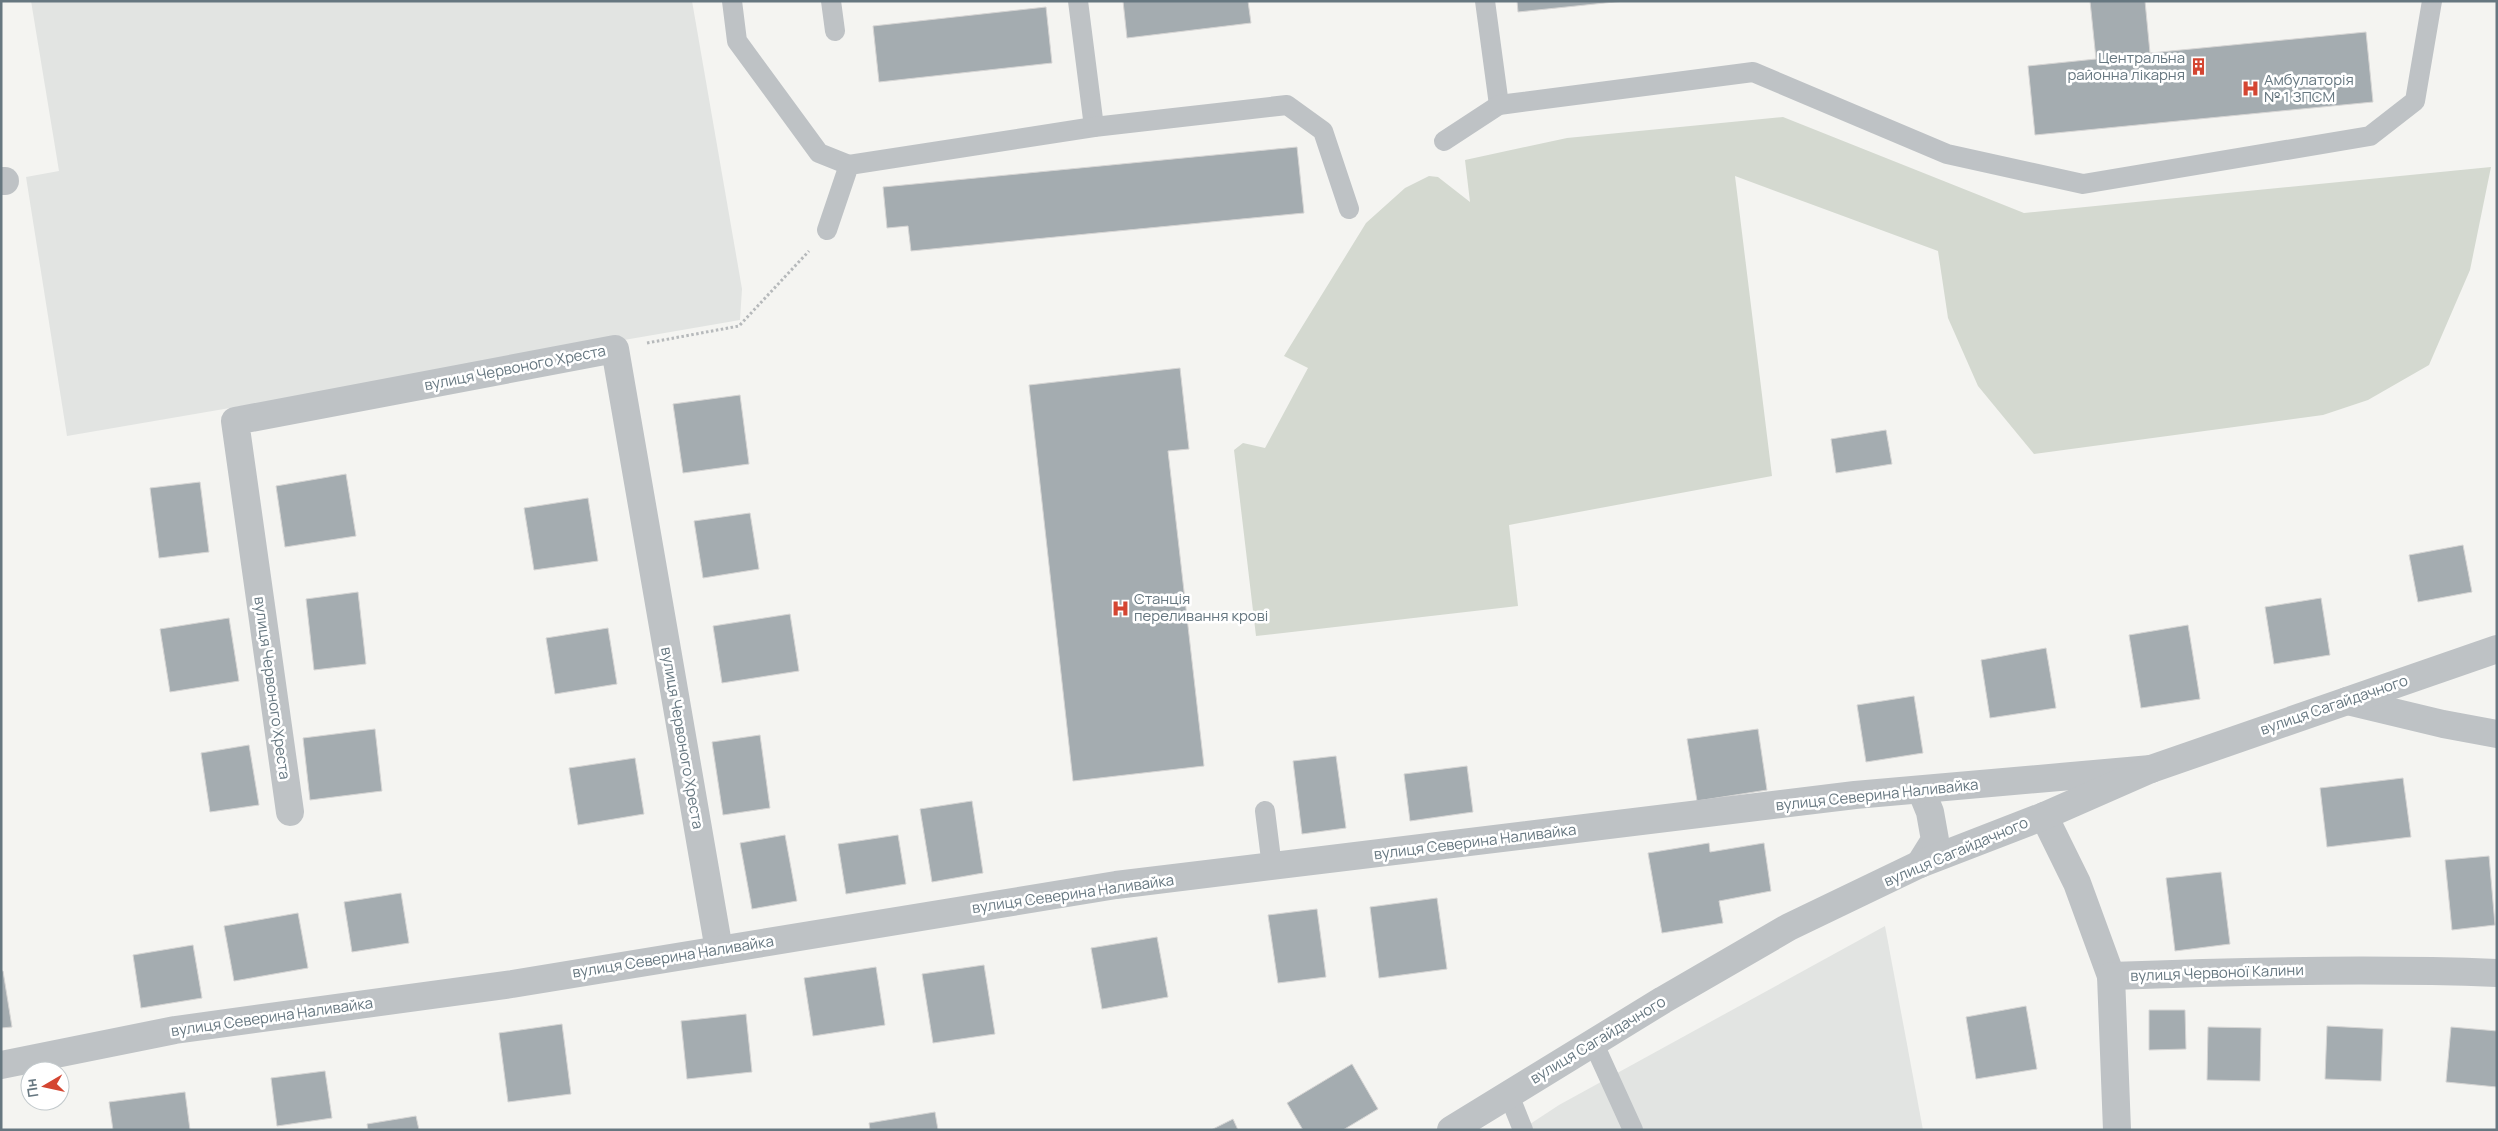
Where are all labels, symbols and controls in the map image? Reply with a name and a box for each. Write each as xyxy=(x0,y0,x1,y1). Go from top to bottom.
place label: Центральна районна лікарня xyxy=(2067,47,2185,85)
building icon: Центральна районна лікарня xyxy=(2189,57,2209,77)
place label: Амбулаторія № 1 ЗПСМ xyxy=(2264,69,2354,107)
hospital icon: Амбулаторія № 1 ЗПСМ xyxy=(2240,79,2260,99)
street label: вулиця Червоного Хреста xyxy=(422,340,607,395)
place label: Станція переливання крові xyxy=(1134,588,1268,626)
street label: вулиця Червоного Хреста xyxy=(249,595,296,781)
hospital icon: Станція переливання крові xyxy=(1110,598,1130,618)
street label: вулиця Червоного Хреста xyxy=(656,645,709,831)
street label: вулиця Сагайдачного xyxy=(2257,669,2411,740)
street label: вулиця Северина Наливайка xyxy=(1775,773,1979,816)
street label: вулиця Сагайдачного xyxy=(1880,812,2031,891)
street label: вулиця Северина Наливайка xyxy=(1373,819,1577,864)
street label: вулиця Северина Наливайка xyxy=(971,869,1175,918)
street label: вулиця Северина Наливайка xyxy=(571,930,775,983)
street label: вулиця Червоної Калини xyxy=(2130,959,2304,986)
street label: вулиця Сагайдачного xyxy=(1526,991,1670,1088)
street label: вулиця Северина Наливайка xyxy=(170,992,374,1041)
north arrow xyxy=(20,1061,70,1111)
text: Пн xyxy=(21,1077,43,1099)

